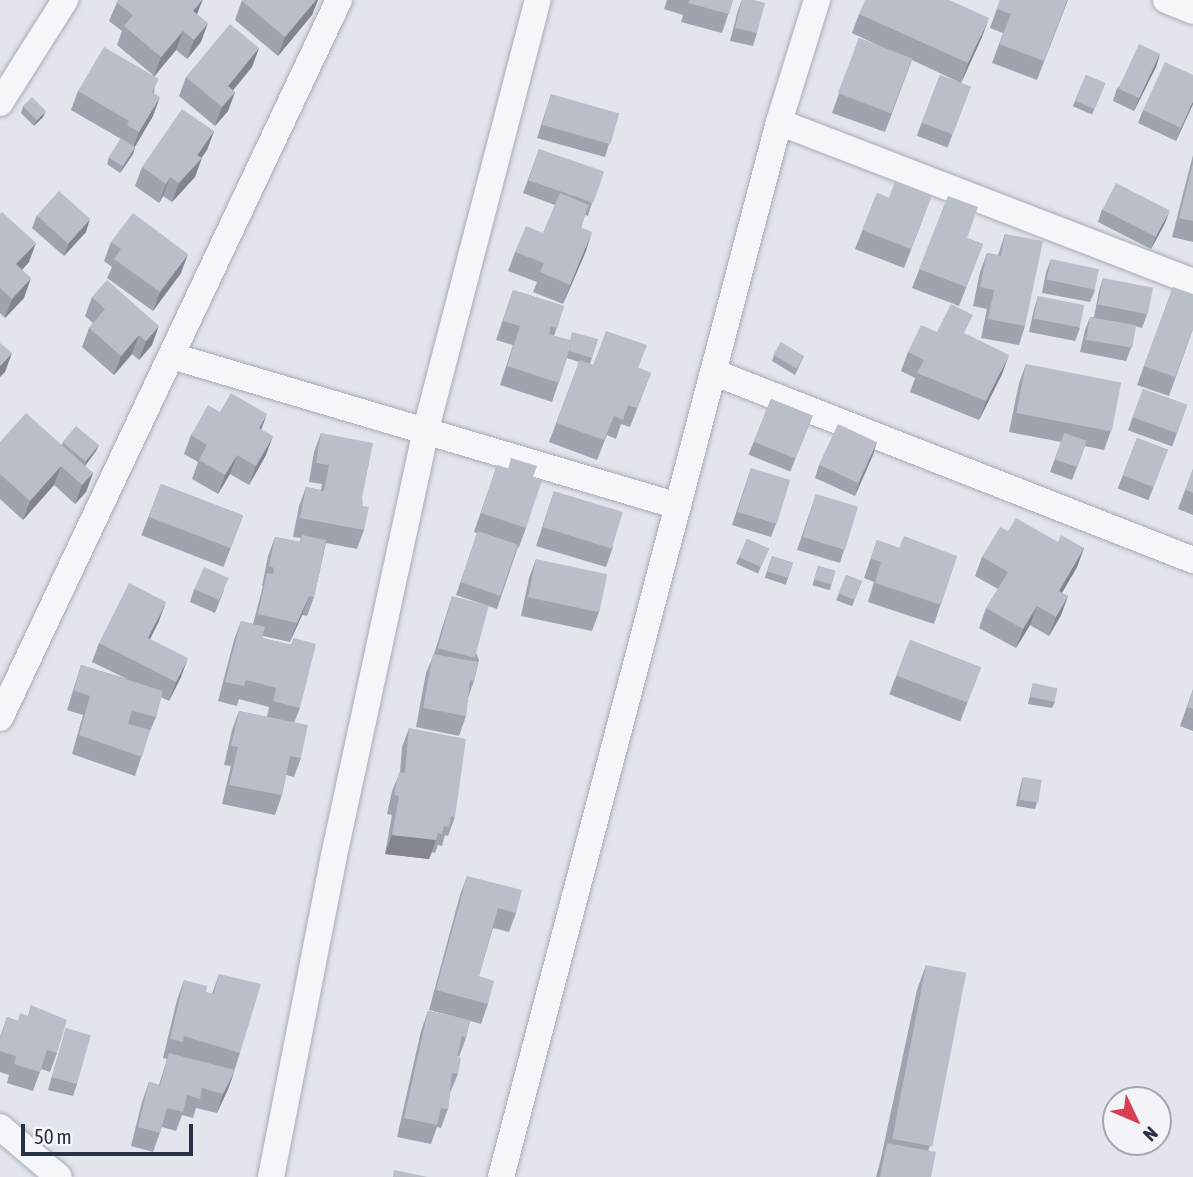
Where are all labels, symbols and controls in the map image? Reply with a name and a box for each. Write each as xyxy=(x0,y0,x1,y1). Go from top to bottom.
north arrow xyxy=(1102,1086,1172,1156)
scale bar xyxy=(24,1110,196,1154)
text: N xyxy=(1139,1123,1162,1146)
text: 50 m xyxy=(34,1124,72,1148)

